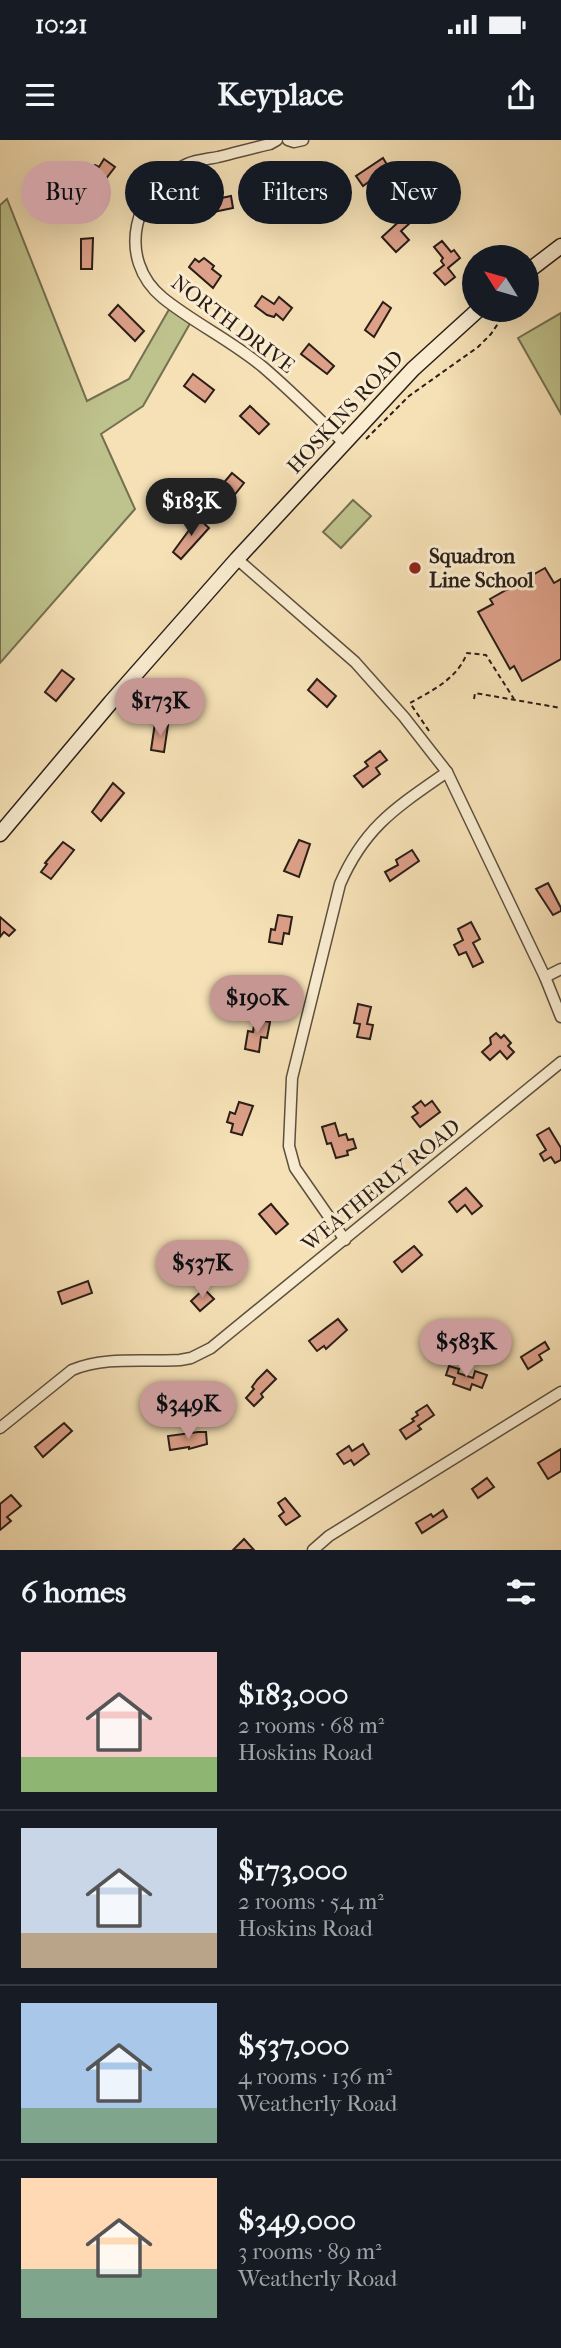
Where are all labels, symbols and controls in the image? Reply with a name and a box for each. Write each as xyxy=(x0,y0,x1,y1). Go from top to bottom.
text: 10:21 xyxy=(35,9,87,40)
icon: menu xyxy=(21,76,59,114)
text: Keyplace xyxy=(218,76,343,113)
icon: share xyxy=(502,76,540,114)
chip: Buy xyxy=(21,161,111,224)
chip: Rent xyxy=(125,161,224,224)
chip: Filters xyxy=(238,161,352,224)
chip: New xyxy=(366,161,461,224)
north arrow xyxy=(462,245,539,322)
map controls xyxy=(462,245,539,322)
street label: NORTH DRIVE xyxy=(167,270,299,378)
street label: HOSKINS ROAD xyxy=(282,346,408,478)
pin: $183K xyxy=(142,478,240,538)
text: $183K xyxy=(162,487,220,514)
place label: Squadron Line School xyxy=(429,544,534,592)
marker: Squadron Line School xyxy=(407,560,423,576)
pin: $173K xyxy=(111,678,209,738)
text: $173K xyxy=(131,687,189,714)
pin: $190K xyxy=(208,976,306,1035)
text: $190K xyxy=(226,984,288,1011)
street label: WEATHERLY ROAD xyxy=(296,1114,465,1257)
pin: $537K xyxy=(153,1240,251,1300)
text: $537K xyxy=(172,1249,232,1276)
pin: $583K xyxy=(417,1320,515,1379)
text: $583K xyxy=(436,1328,496,1355)
pin: $349K xyxy=(139,1382,237,1441)
text: $349K xyxy=(156,1390,220,1417)
icon: filters xyxy=(502,1573,540,1611)
text: 6 homes xyxy=(21,1575,126,1610)
text: $183,000 xyxy=(238,1677,348,1712)
icon: home xyxy=(77,1680,161,1764)
text: 2 rooms · 68 m² xyxy=(238,1712,384,1739)
text: Hoskins Road xyxy=(238,1739,373,1766)
text: $173,000 xyxy=(238,1853,348,1888)
icon: home xyxy=(77,1856,161,1940)
text: 2 rooms · 54 m² xyxy=(238,1888,384,1915)
text: Hoskins Road xyxy=(238,1915,373,1942)
text: $537,000 xyxy=(238,2028,350,2063)
icon: home xyxy=(77,2031,161,2115)
text: 4 rooms · 136 m² xyxy=(238,2063,392,2090)
text: Weatherly Road xyxy=(238,2090,397,2117)
text: $349,000 xyxy=(238,2203,356,2238)
icon: home xyxy=(77,2206,161,2290)
text: 3 rooms · 89 m² xyxy=(238,2238,382,2265)
text: Weatherly Road xyxy=(238,2265,397,2292)

